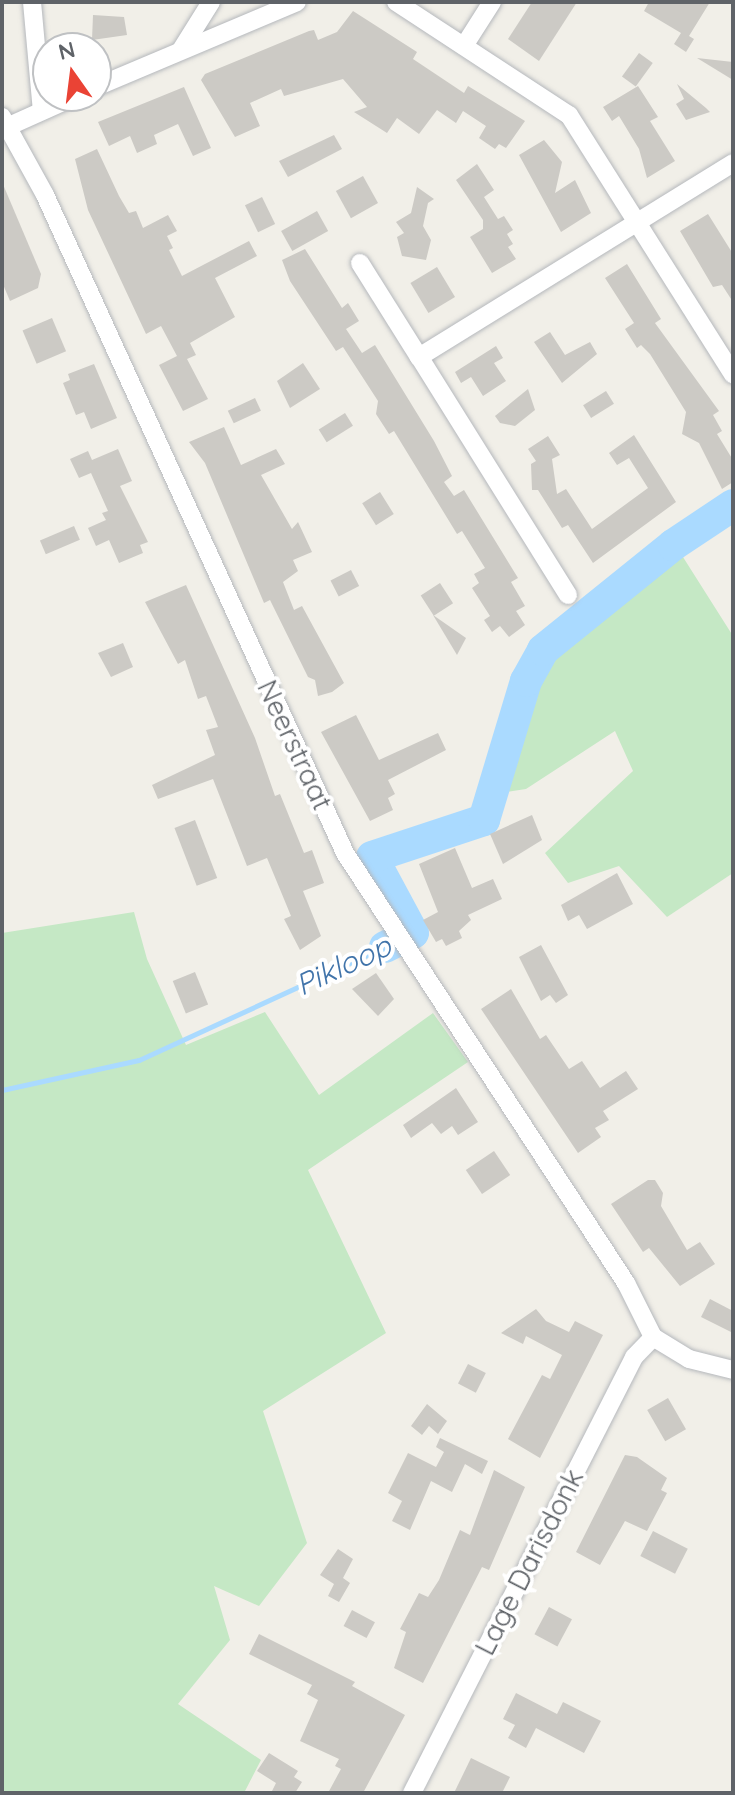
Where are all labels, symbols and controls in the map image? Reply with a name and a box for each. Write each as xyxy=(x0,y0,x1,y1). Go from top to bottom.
north arrow xyxy=(32,32,112,112)
text: N xyxy=(55,35,78,66)
street label: Neerstraat xyxy=(250,675,340,815)
water label: Pikloop xyxy=(290,927,396,1003)
street label: Lage Darisdonk xyxy=(468,1463,590,1661)

